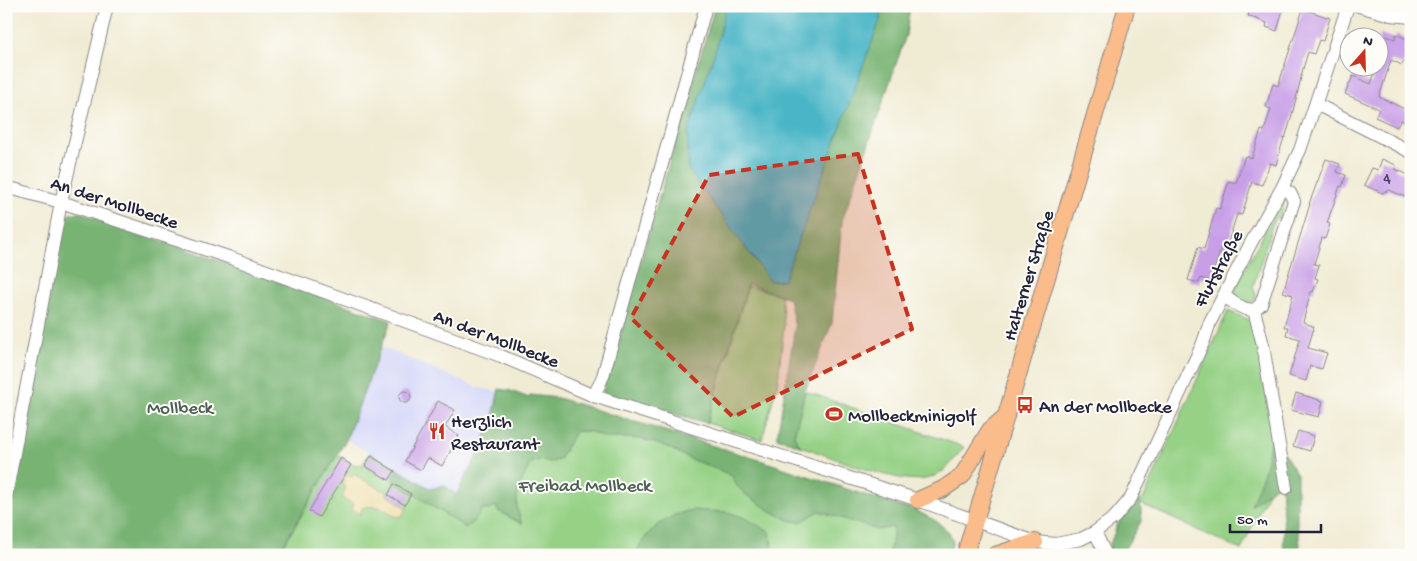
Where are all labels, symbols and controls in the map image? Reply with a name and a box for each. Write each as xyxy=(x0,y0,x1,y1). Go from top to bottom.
north arrow xyxy=(1340,28,1390,78)
text: N xyxy=(1360,33,1375,52)
house number: 4 xyxy=(1383,171,1391,190)
street label: An der Mollbecke xyxy=(47,173,181,236)
street label: Halterner Straße xyxy=(1000,208,1061,344)
street label: Flutstraße xyxy=(1190,227,1250,313)
street label: An der Mollbecke xyxy=(430,306,562,375)
bus stop icon: An der Mollbecke xyxy=(1015,395,1035,415)
place label: An der Mollbecke xyxy=(1039,397,1172,420)
park label: Mollbeck xyxy=(147,398,215,421)
sports icon: Mollbeckminigolf xyxy=(824,404,844,424)
place label: Mollbeckminigolf xyxy=(848,406,978,429)
place label: Herzlich Restaurant xyxy=(451,412,541,457)
restaurant icon: Herzlich Restaurant xyxy=(427,421,447,441)
park label: Freibad Mollbeck xyxy=(518,476,653,499)
scale bar xyxy=(1230,501,1321,533)
text: 50 m xyxy=(1237,512,1268,530)

